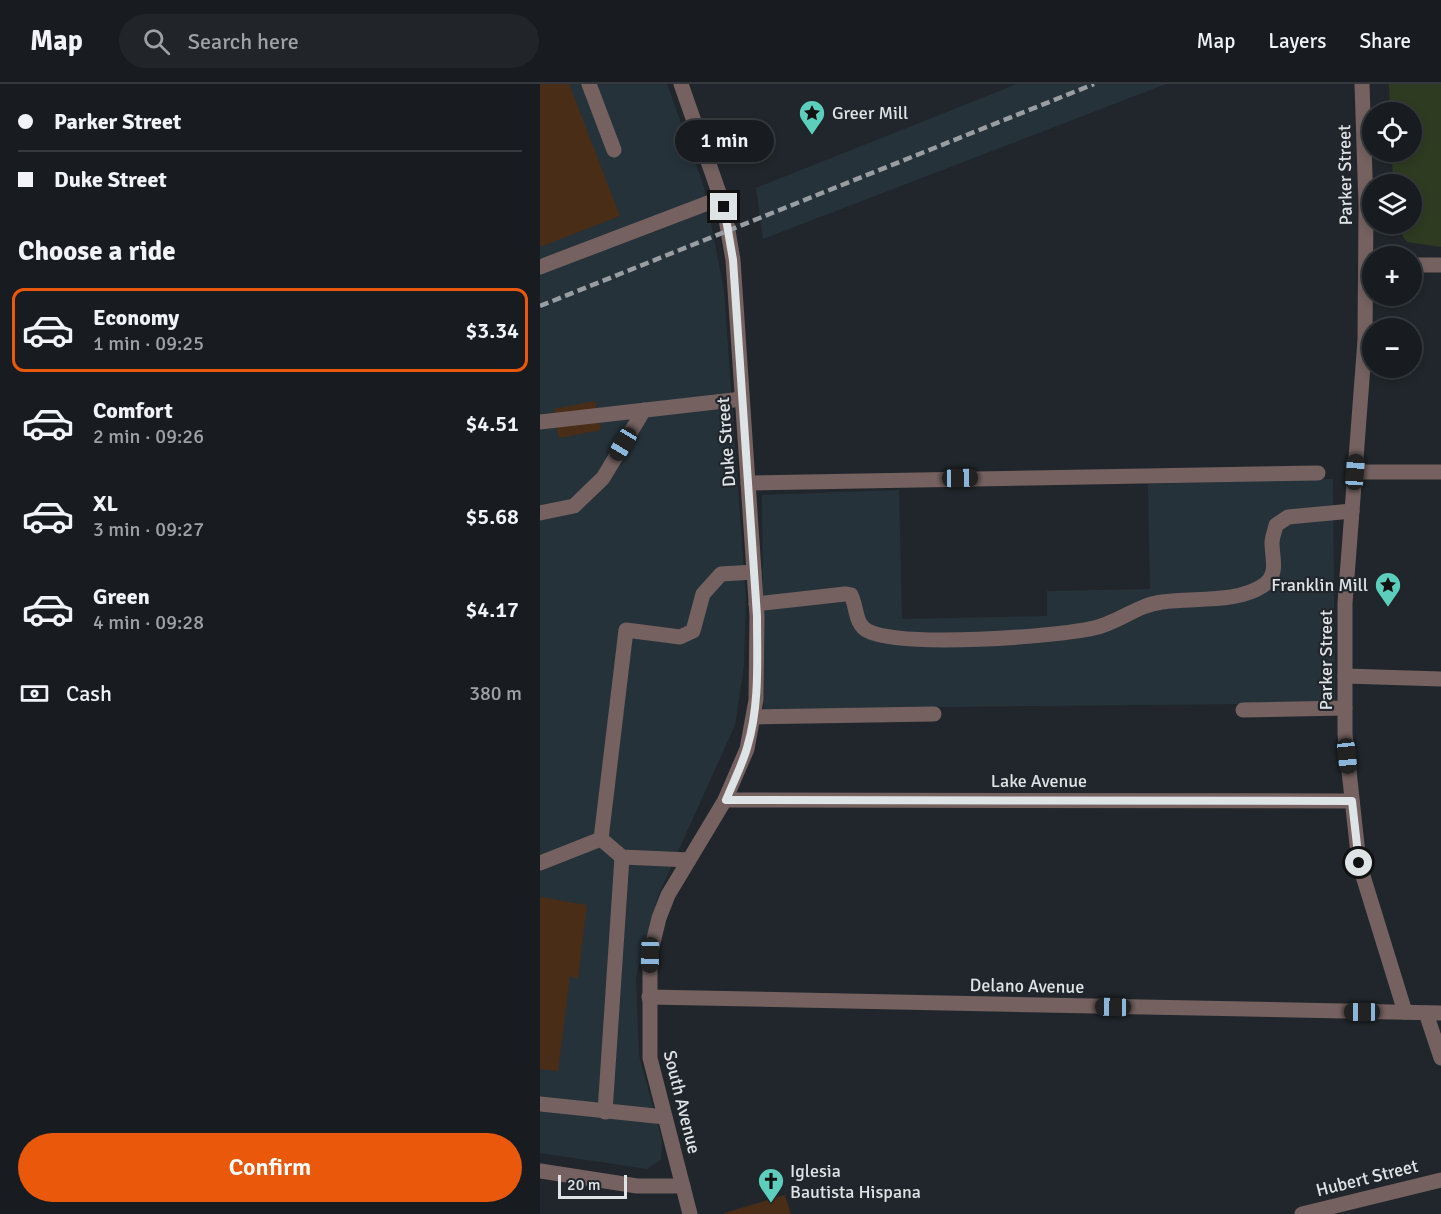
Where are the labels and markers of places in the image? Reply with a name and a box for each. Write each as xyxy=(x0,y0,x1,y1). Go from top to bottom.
place icon: Greer Mill xyxy=(797,98,827,136)
place label: Greer Mill xyxy=(832,102,908,124)
place icon: Franklin Mill xyxy=(1373,570,1403,608)
place label: Franklin Mill xyxy=(1271,574,1368,596)
place label: Iglesia Bautista Hispana xyxy=(790,1160,921,1203)
church icon: Iglesia Bautista Hispana xyxy=(756,1166,786,1204)

